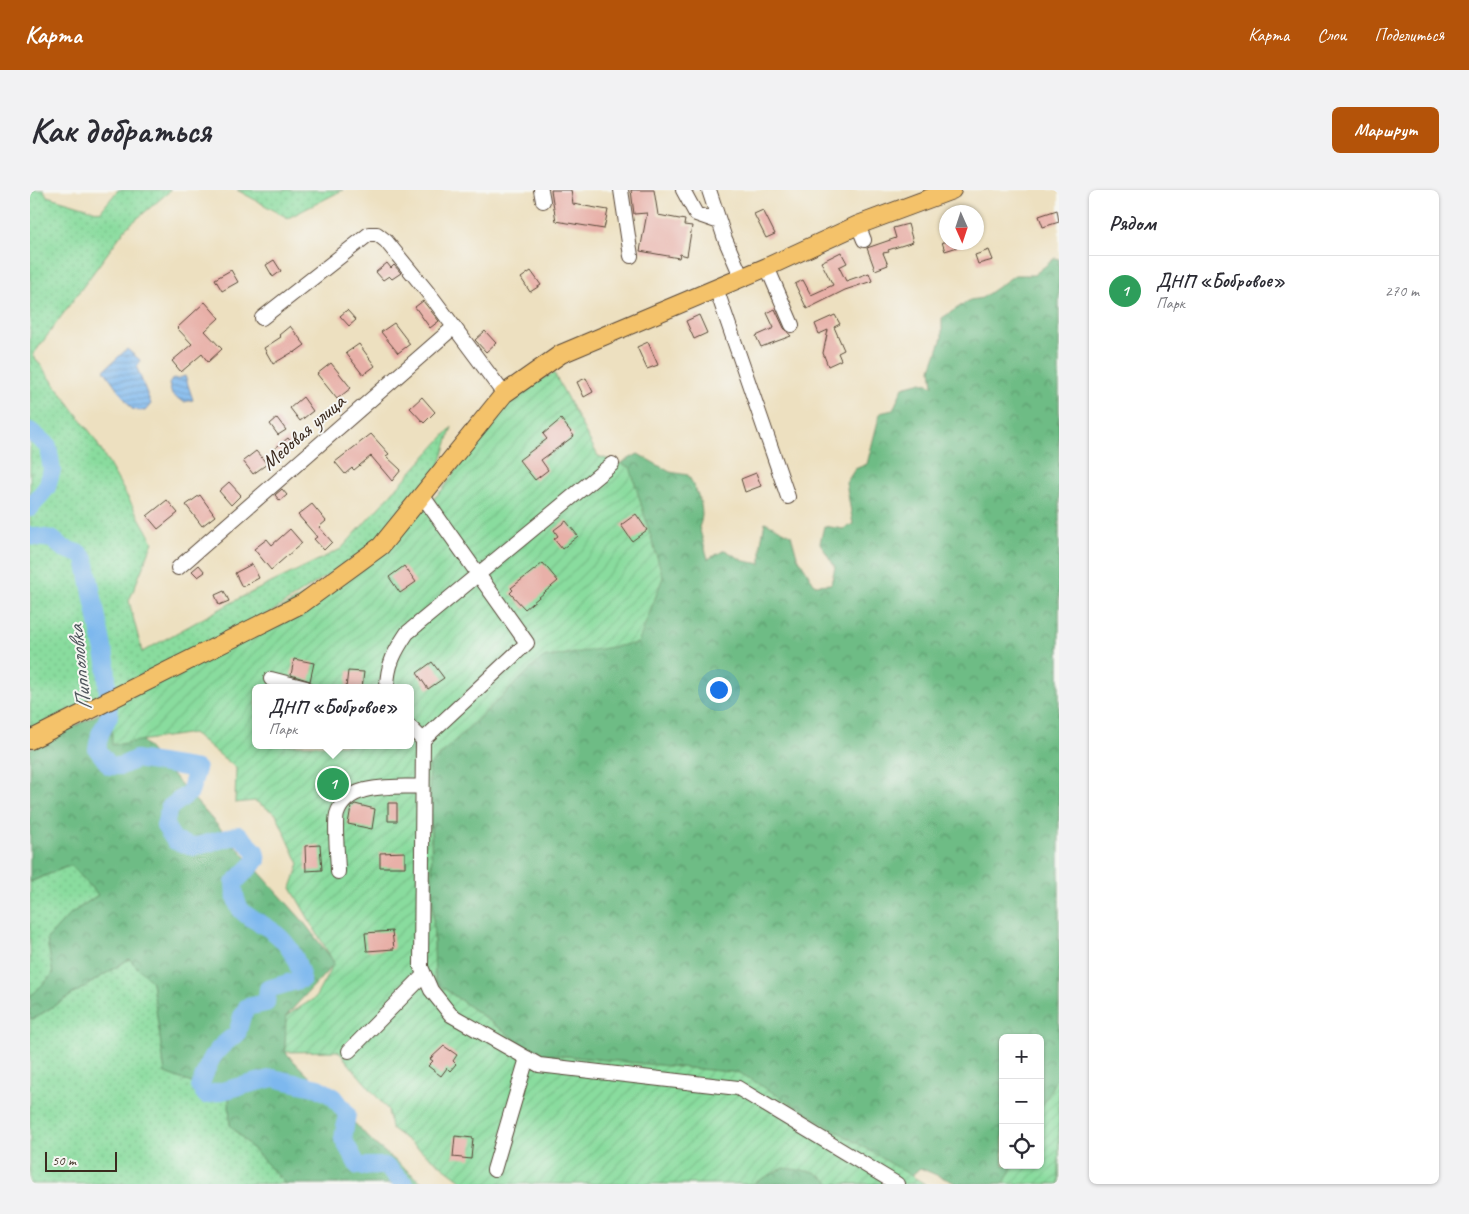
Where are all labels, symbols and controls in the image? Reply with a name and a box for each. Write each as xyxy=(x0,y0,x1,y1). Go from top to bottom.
text: Карта xyxy=(25,20,82,50)
text: Карта xyxy=(1248,24,1289,46)
text: Слои xyxy=(1317,24,1346,46)
text: Поделиться xyxy=(1374,24,1444,46)
button: Маршрут xyxy=(1332,107,1439,153)
text: Как добраться xyxy=(30,108,211,153)
north arrow xyxy=(939,205,984,250)
text: Рядом xyxy=(1109,210,1156,236)
text: ДНП «Бобровое» xyxy=(1156,269,1285,293)
text: 1 xyxy=(1121,281,1129,301)
text: 270 m xyxy=(1385,281,1419,301)
text: Парк xyxy=(1156,293,1185,313)
street label: Медовая улица xyxy=(256,387,352,476)
water label: Пипполовка xyxy=(61,622,98,712)
your location xyxy=(706,677,732,703)
popup xyxy=(252,684,414,749)
text: ДНП «Бобровое» xyxy=(269,695,397,719)
text: Парк xyxy=(269,719,297,739)
pin: 1 xyxy=(317,765,349,803)
map controls xyxy=(999,1034,1044,1169)
button: + xyxy=(999,1034,1044,1079)
button: − xyxy=(999,1079,1044,1124)
button: locate xyxy=(999,1124,1044,1169)
scale bar xyxy=(45,1149,118,1172)
text: 50 m xyxy=(52,1152,76,1169)

